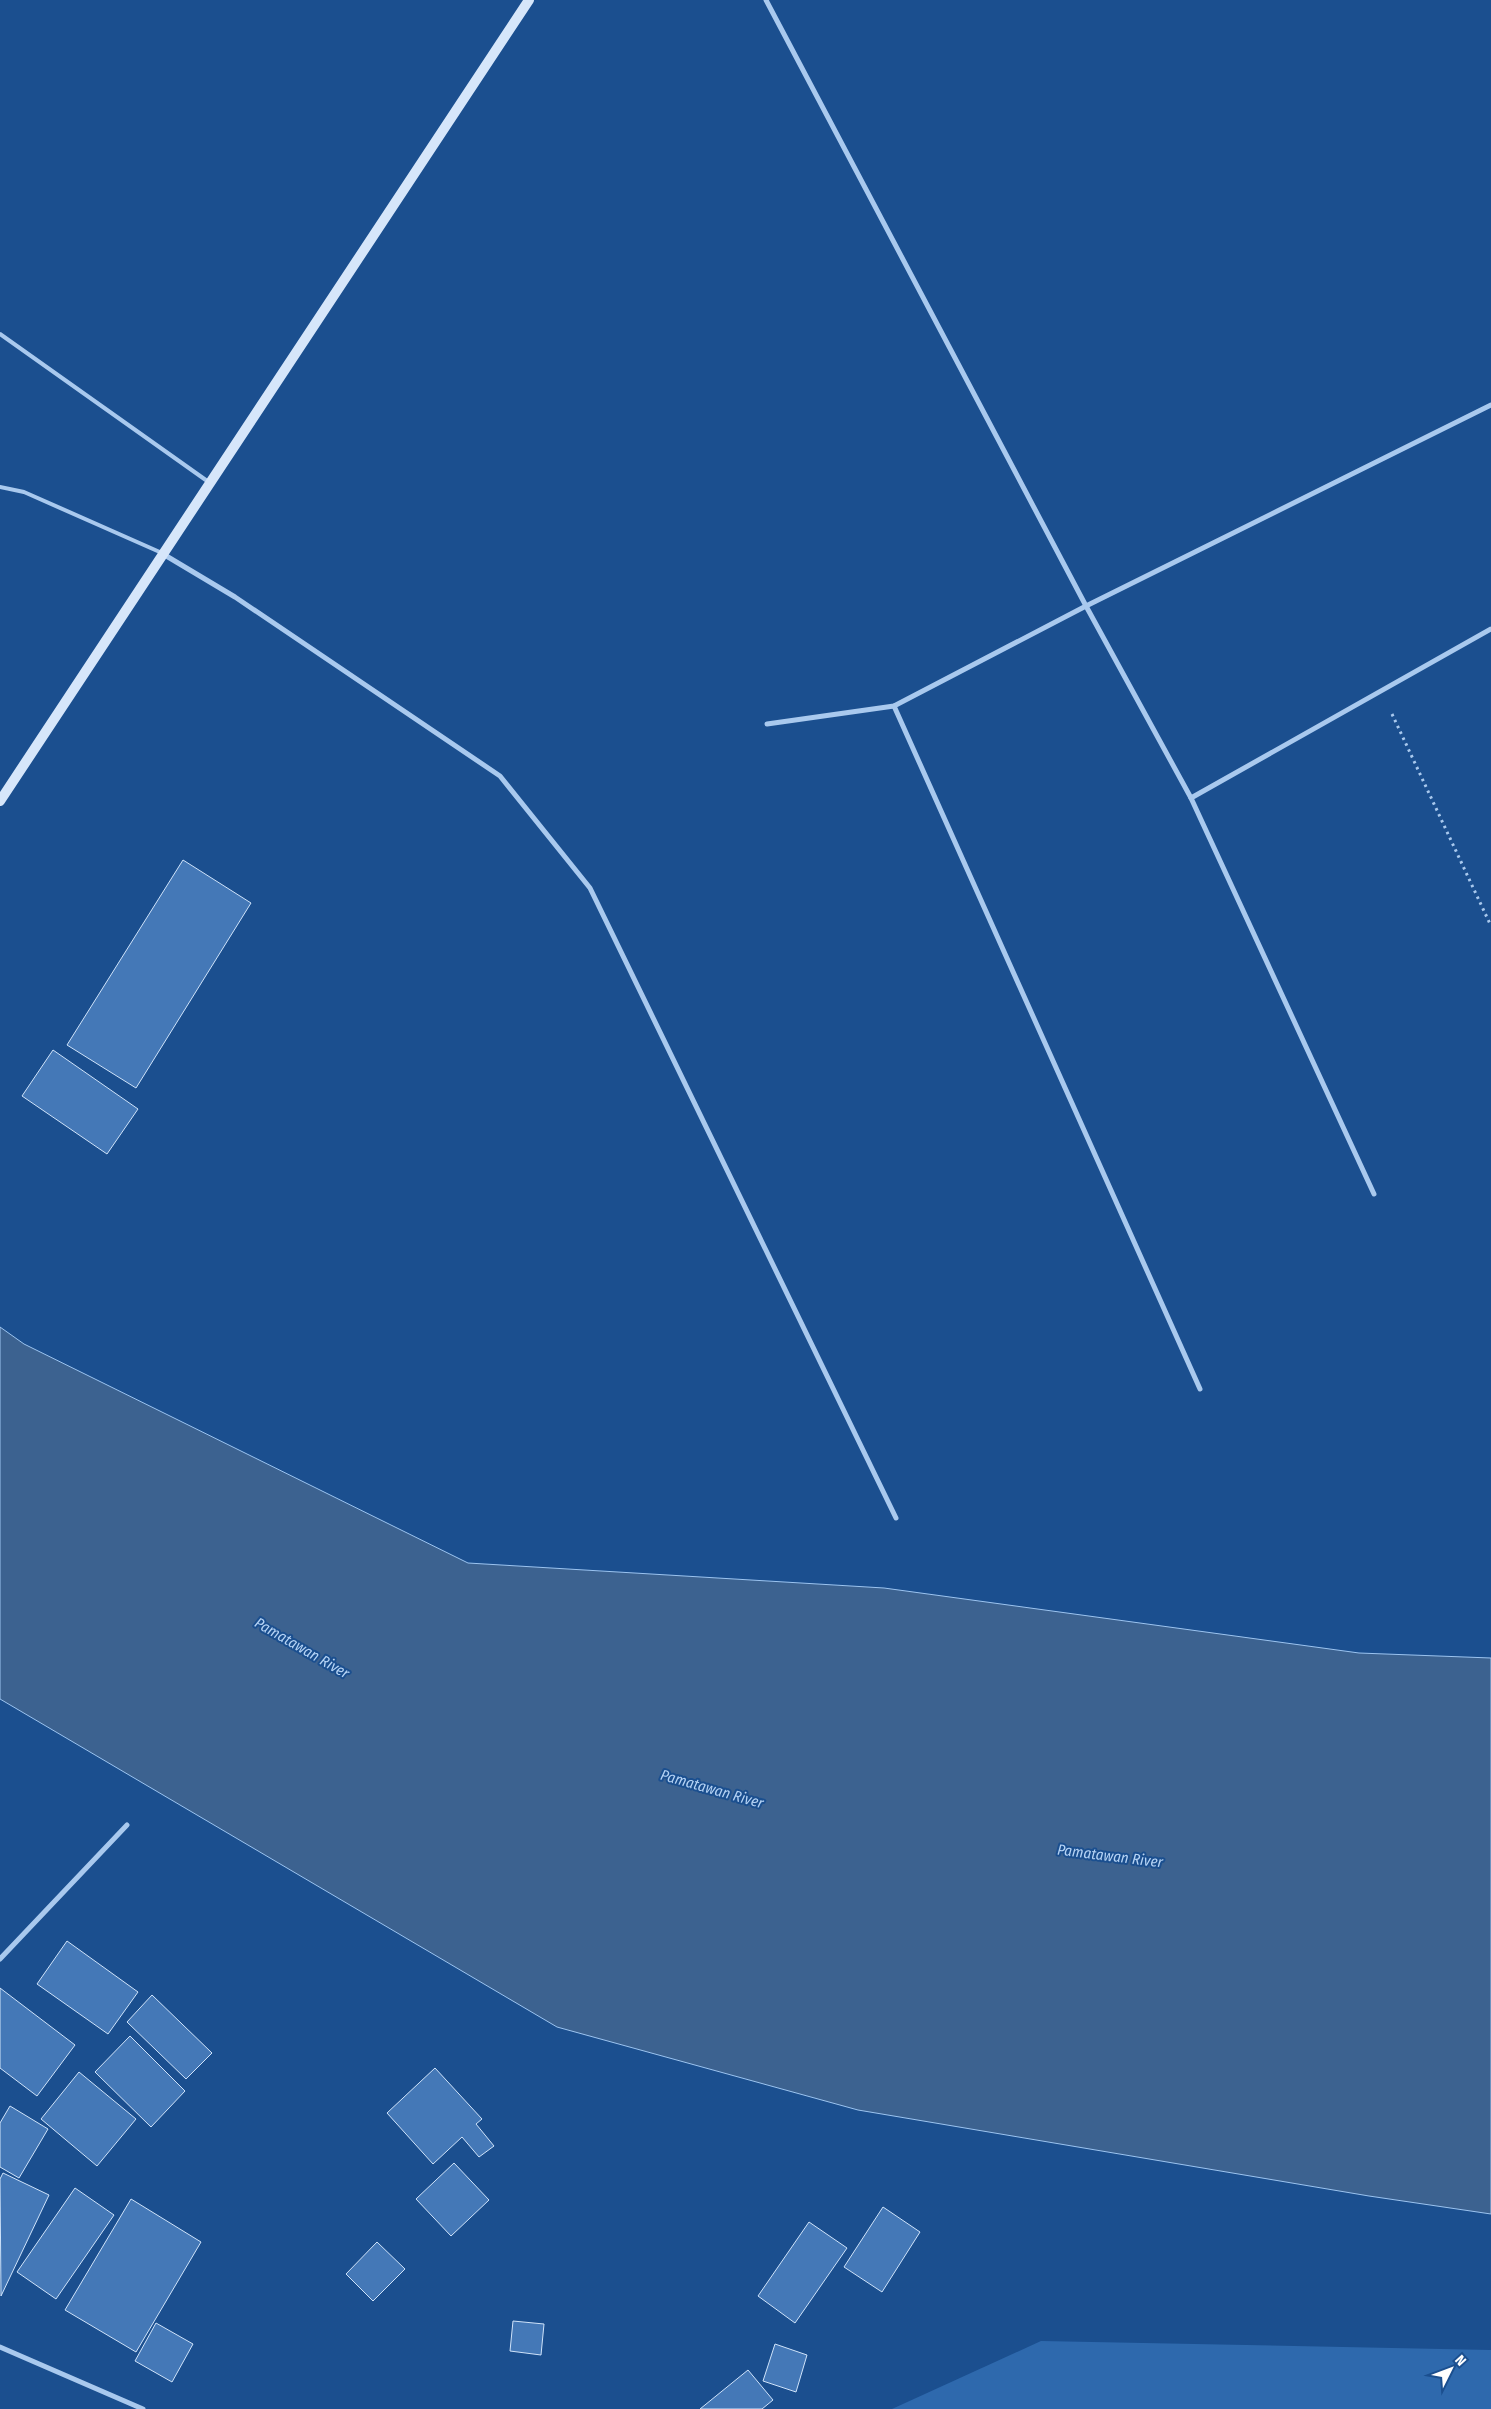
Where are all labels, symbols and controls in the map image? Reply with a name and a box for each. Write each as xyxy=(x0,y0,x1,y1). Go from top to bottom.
water label: Pamatawan River xyxy=(251,1614,353,1683)
water label: Pamatawan River xyxy=(658,1766,766,1813)
water label: Pamatawan River xyxy=(1056,1841,1165,1872)
north arrow xyxy=(1426,2344,1476,2394)
text: N xyxy=(1451,2352,1469,2369)

